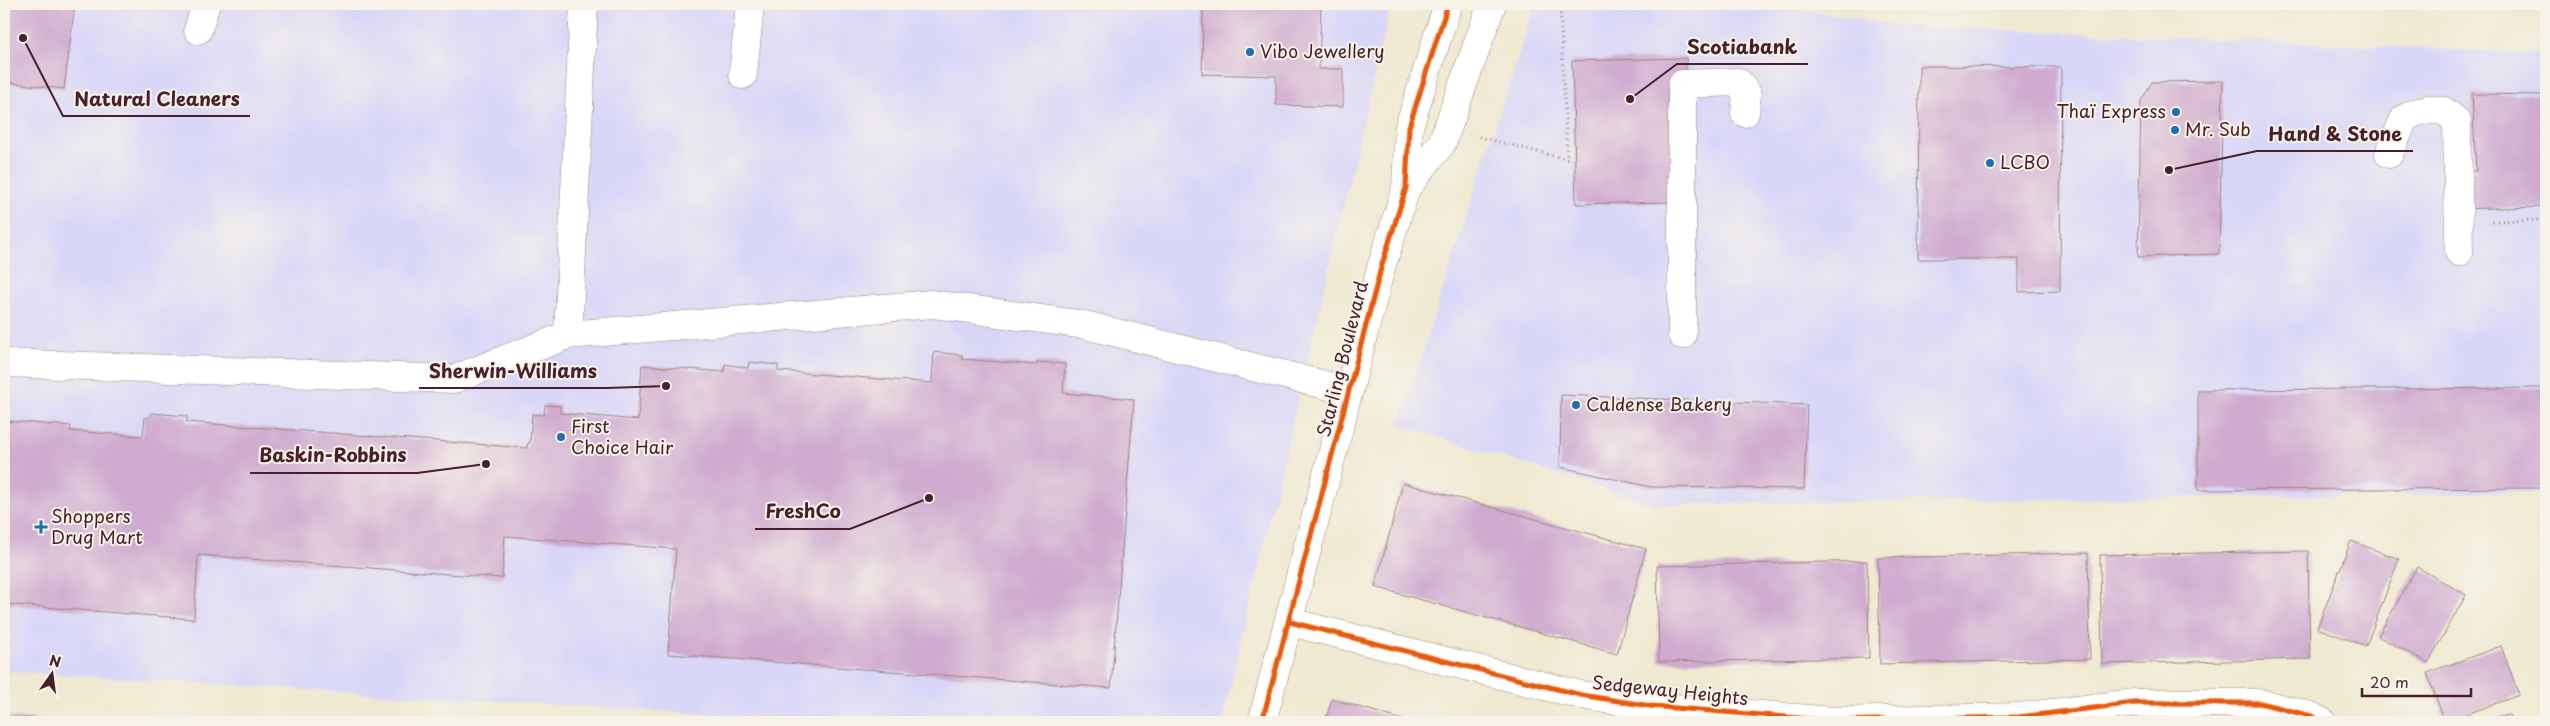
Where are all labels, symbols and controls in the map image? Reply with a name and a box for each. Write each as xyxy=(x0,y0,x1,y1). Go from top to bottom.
callout: Scotiabank xyxy=(1677,30,1808,64)
text: Scotiabank xyxy=(1687,32,1798,60)
place label: Vibo Jewellery xyxy=(1260,37,1385,64)
marker: Vibo Jewellery xyxy=(1244,46,1256,58)
callout: Natural Cleaners xyxy=(63,82,250,116)
text: Natural Cleaners xyxy=(74,84,240,112)
place label: Thaï Express xyxy=(2057,97,2166,124)
marker: Thaï Express xyxy=(2170,106,2182,118)
place label: Mr. Sub xyxy=(2185,115,2251,142)
callout: Hand & Stone xyxy=(2257,117,2413,151)
text: Hand & Stone xyxy=(2268,119,2402,147)
marker: Mr. Sub xyxy=(2169,124,2181,136)
place label: LCBO xyxy=(2000,148,2050,175)
marker: LCBO xyxy=(1984,157,1996,169)
street label: Starling Boulevard xyxy=(1309,278,1374,439)
callout: Sherwin-Williams xyxy=(419,354,607,388)
text: Sherwin-Williams xyxy=(429,356,597,384)
place label: Caldense Bakery xyxy=(1586,390,1732,417)
marker: Caldense Bakery xyxy=(1570,399,1582,411)
place label: First Choice Hair xyxy=(571,412,674,460)
marker: First Choice Hair xyxy=(555,431,567,443)
callout: Baskin-Robbins xyxy=(250,439,417,473)
text: Baskin-Robbins xyxy=(259,440,407,468)
callout: FreshCo xyxy=(755,495,850,529)
text: FreshCo xyxy=(765,496,841,524)
place label: Shoppers Drug Mart xyxy=(51,502,142,550)
marker: Shoppers Drug Mart xyxy=(35,521,47,533)
north arrow xyxy=(28,648,78,698)
text: N xyxy=(47,649,63,672)
scale bar xyxy=(2362,666,2471,698)
street label: Sedgeway Heights xyxy=(1591,668,1750,711)
text: 20 m xyxy=(2370,670,2409,693)

